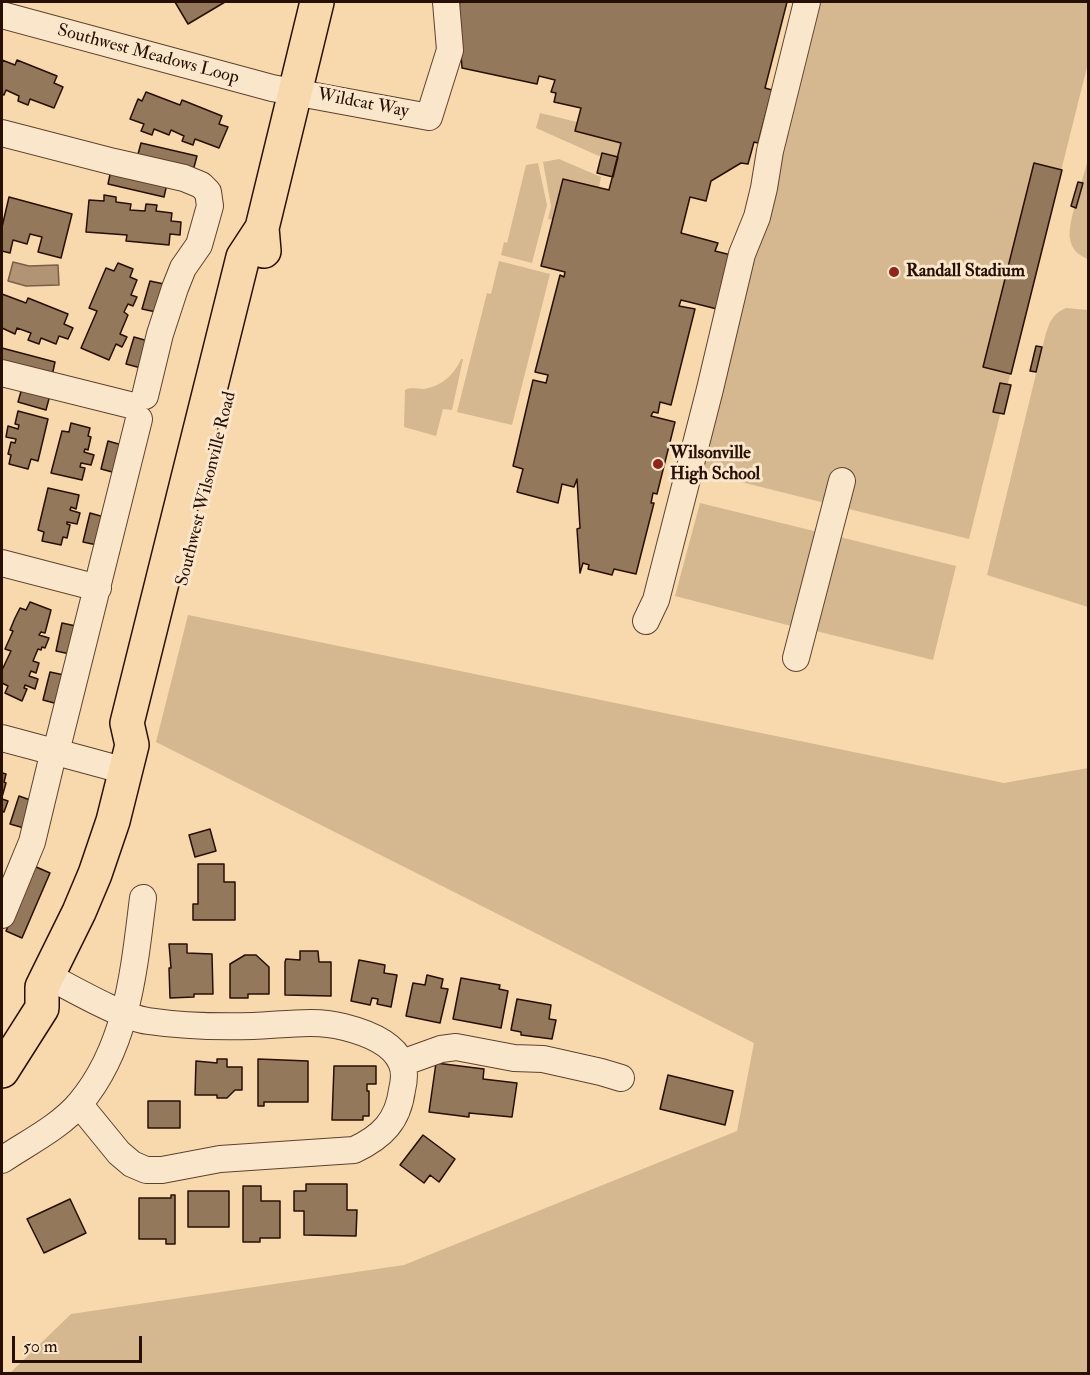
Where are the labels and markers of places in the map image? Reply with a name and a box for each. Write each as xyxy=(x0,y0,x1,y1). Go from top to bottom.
place label: Randall Stadium xyxy=(906,261,1025,283)
marker: Randall Stadium xyxy=(887,265,901,279)
place label: Wilsonville High School xyxy=(670,443,760,486)
marker: Wilsonville High School xyxy=(651,457,665,471)

